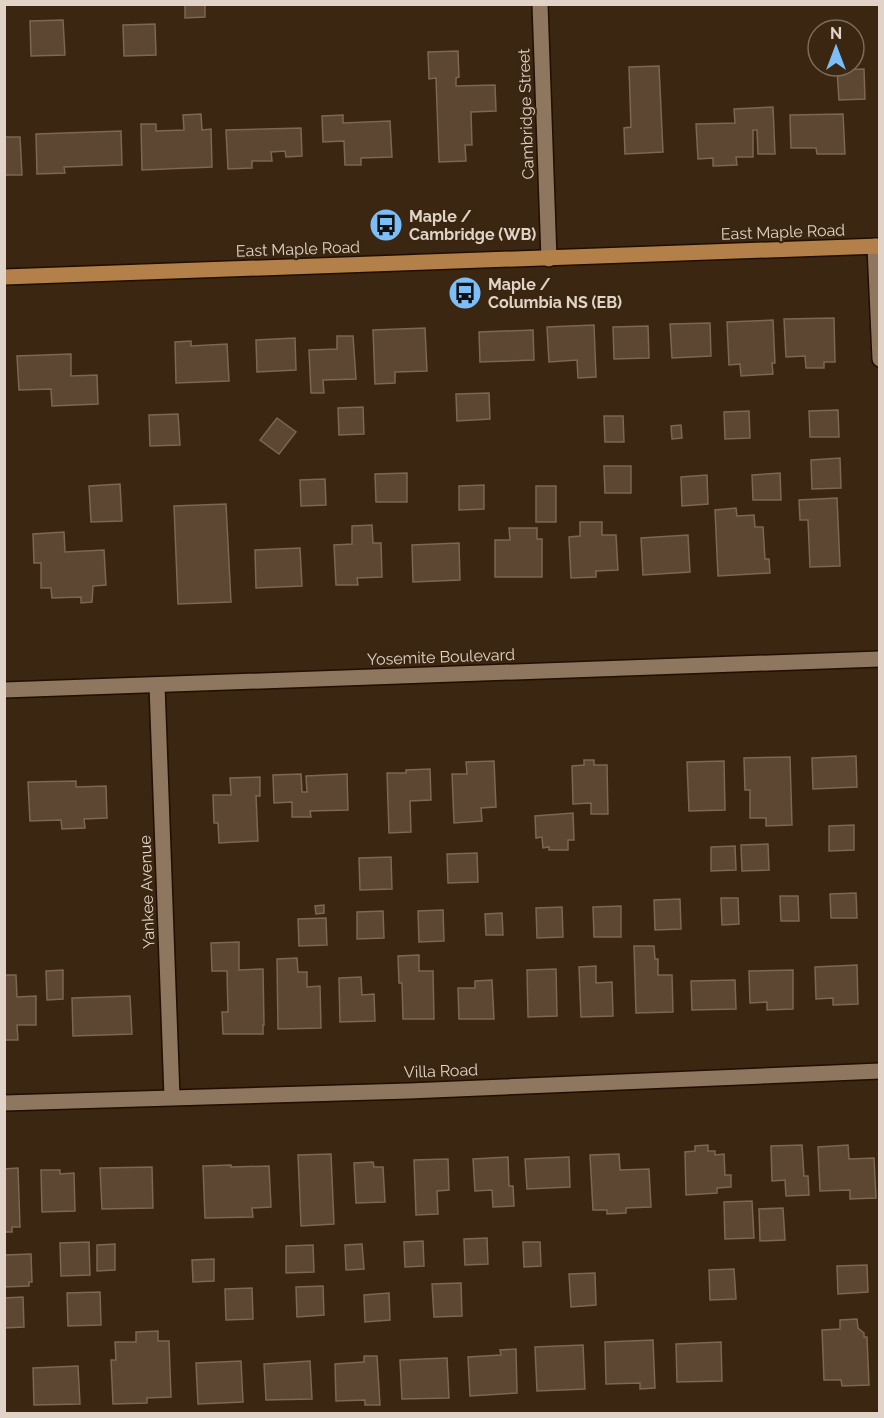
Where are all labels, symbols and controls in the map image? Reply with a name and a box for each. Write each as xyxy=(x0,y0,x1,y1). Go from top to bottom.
north arrow xyxy=(806,18,866,78)
text: N xyxy=(830,24,842,43)
street label: Cambridge Street xyxy=(514,48,538,180)
bus stop icon: Maple / Cambridge (WB) xyxy=(368,207,404,243)
place label: Maple / Cambridge (WB) xyxy=(409,207,536,244)
street label: East Maple Road xyxy=(721,220,846,244)
street label: East Maple Road xyxy=(236,237,361,261)
bus stop icon: Maple / Columbia NS (EB) xyxy=(447,275,483,311)
place label: Maple / Columbia NS (EB) xyxy=(488,275,622,312)
street label: Yosemite Boulevard xyxy=(367,645,515,669)
street label: Yankee Avenue xyxy=(136,835,158,949)
street label: Villa Road xyxy=(404,1060,478,1082)

